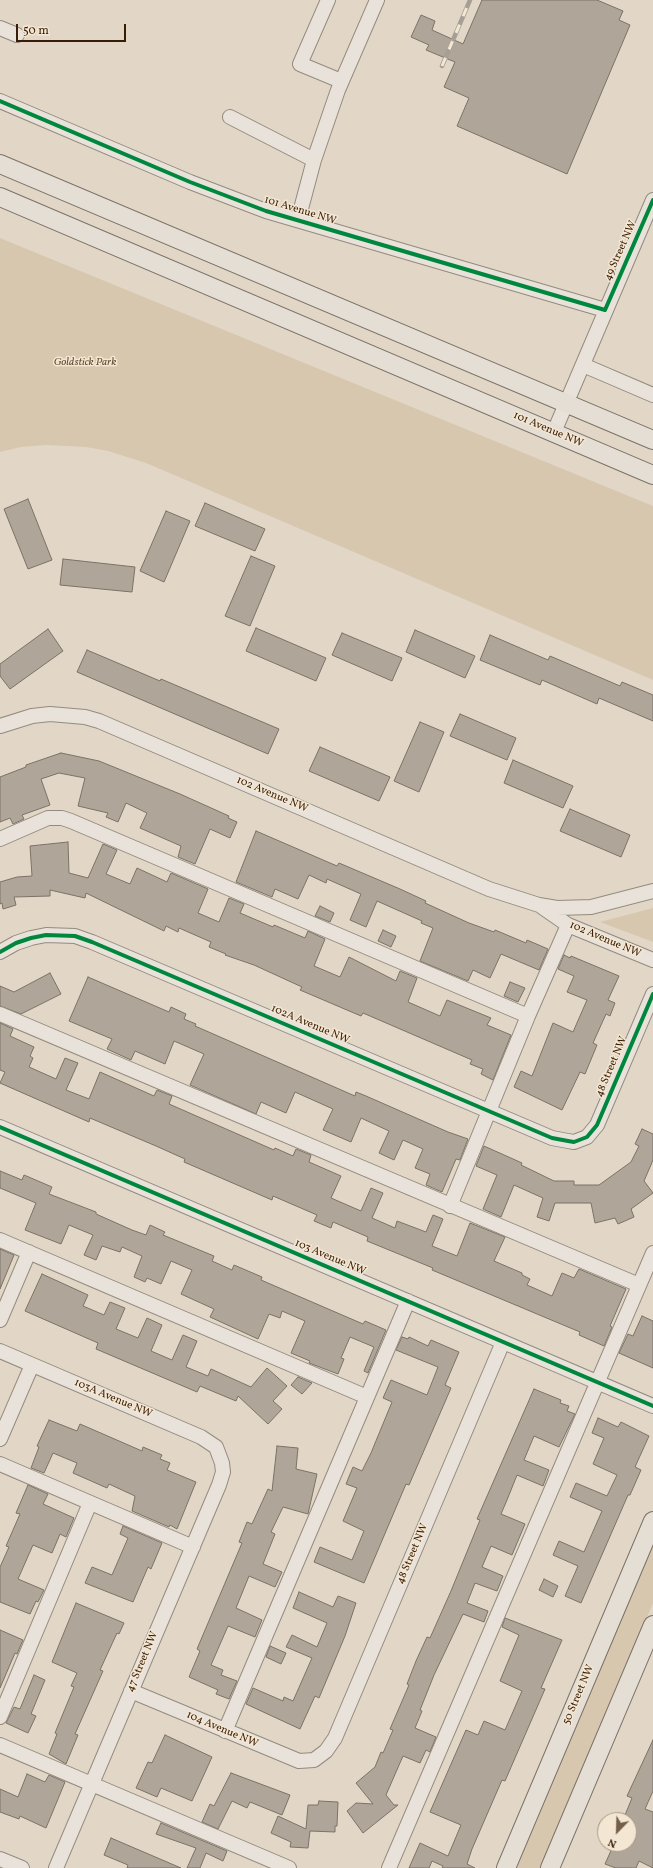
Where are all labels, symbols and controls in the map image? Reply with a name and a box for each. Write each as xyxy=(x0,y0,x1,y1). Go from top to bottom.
scale bar xyxy=(18,16,128,42)
text: 50 m xyxy=(23,23,49,39)
street label: 101 Avenue NW xyxy=(262,194,338,228)
street label: 49 Street NW xyxy=(602,219,640,283)
park label: Goldstick Park xyxy=(54,356,116,370)
street label: 101 Avenue NW xyxy=(511,409,585,451)
street label: 102 Avenue NW xyxy=(234,774,310,816)
street label: 102 Avenue NW xyxy=(567,919,643,961)
street label: 102A Avenue NW xyxy=(269,1002,351,1048)
street label: 48 Street NW xyxy=(593,1035,631,1099)
street label: 103 Avenue NW xyxy=(293,1237,367,1279)
street label: 103A Avenue NW xyxy=(72,1377,154,1421)
street label: 48 Street NW xyxy=(394,1522,432,1586)
street label: 47 Street NW xyxy=(124,1630,162,1694)
street label: 50 Street NW xyxy=(560,1663,598,1727)
street label: 104 Avenue NW xyxy=(184,1709,260,1751)
north arrow xyxy=(597,1812,637,1852)
text: N xyxy=(606,1834,619,1851)

